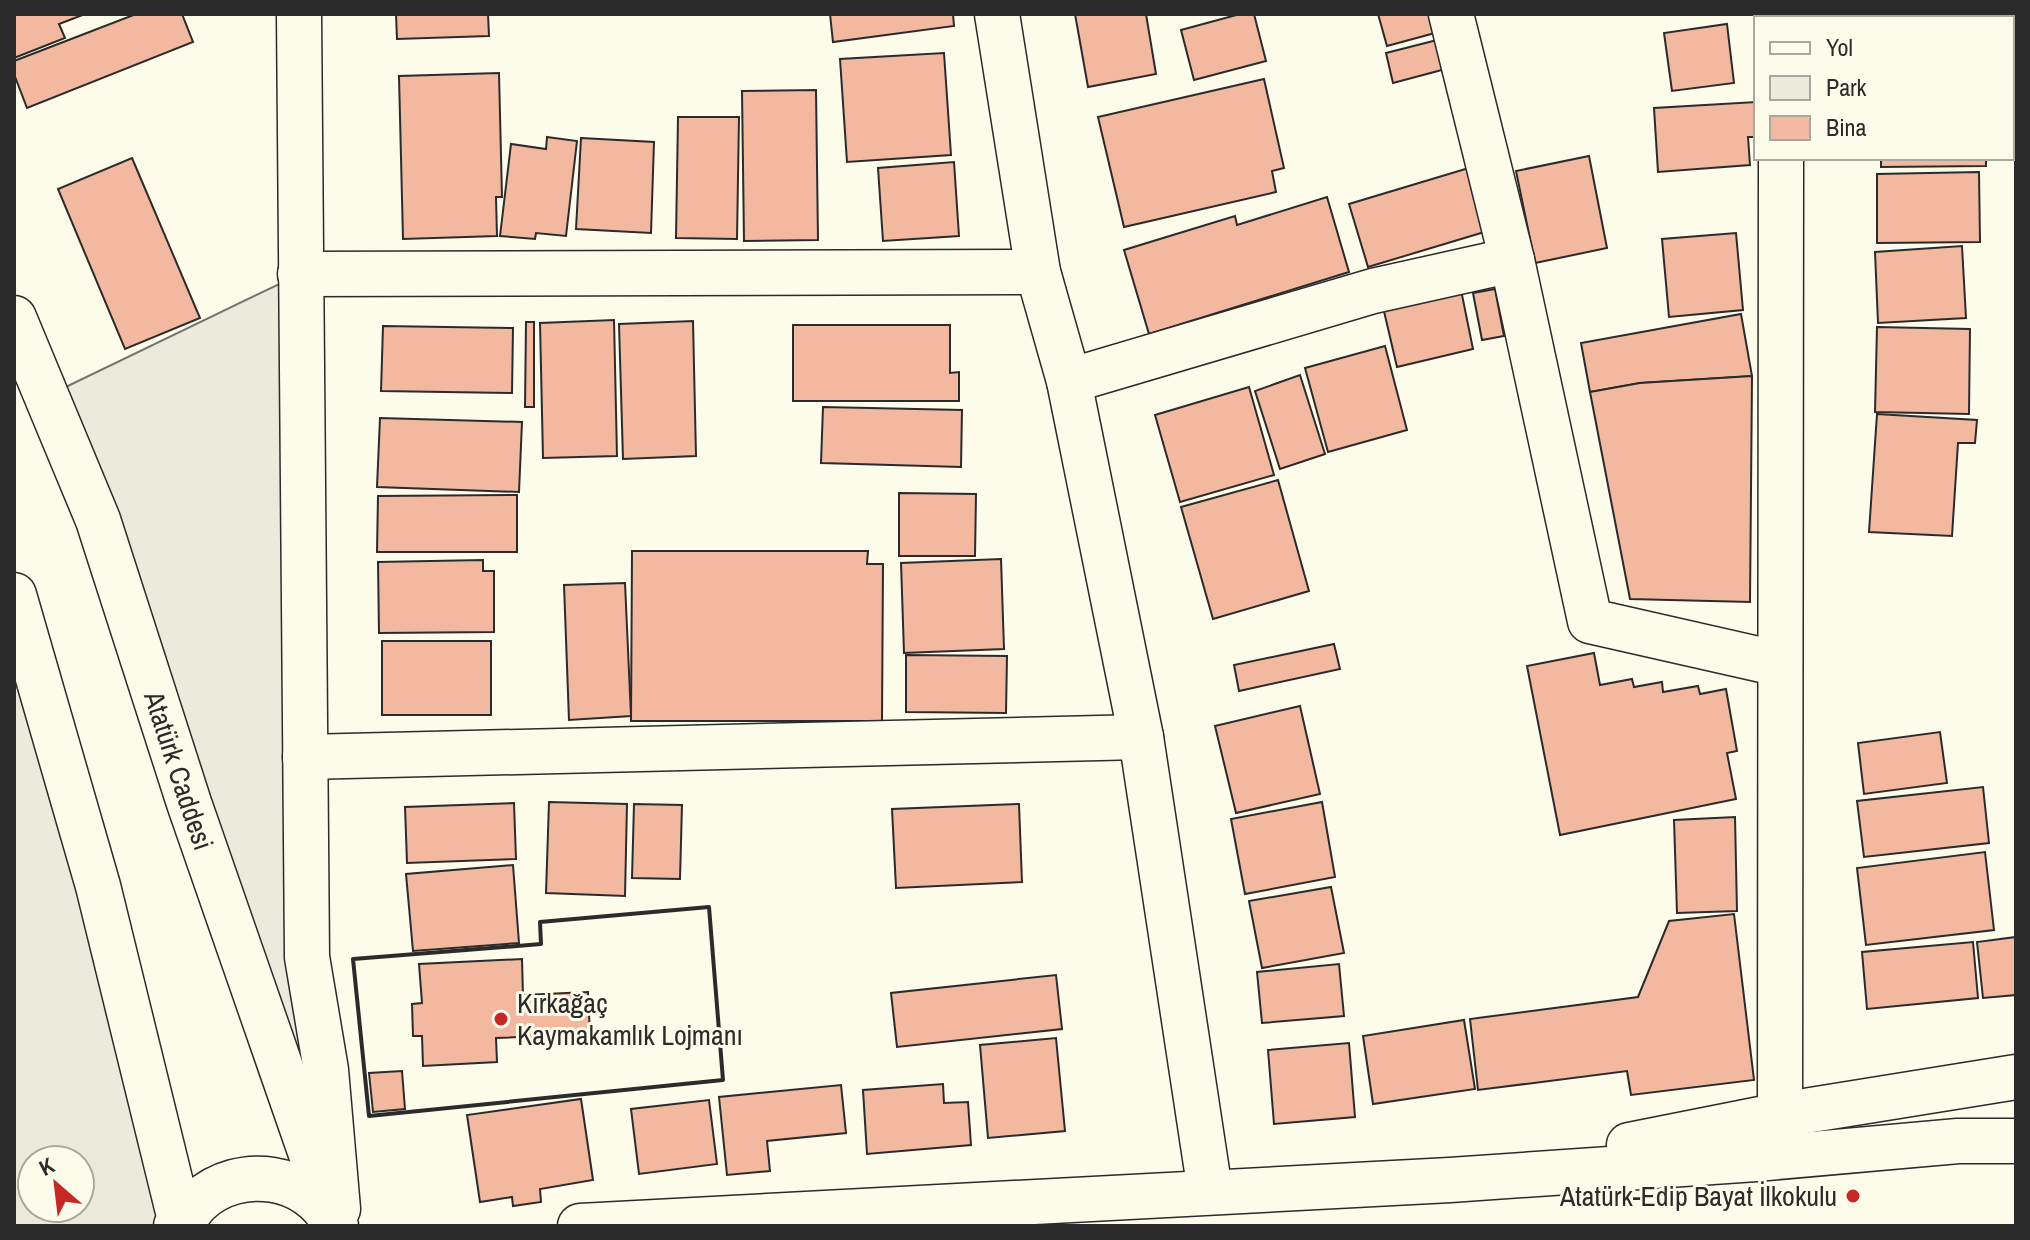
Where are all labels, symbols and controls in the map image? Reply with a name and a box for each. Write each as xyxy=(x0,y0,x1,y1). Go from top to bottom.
legend xyxy=(1754,16,2014,160)
text: Yol xyxy=(1826,31,1853,63)
text: Park xyxy=(1826,71,1867,103)
text: Bina xyxy=(1826,111,1867,143)
street label: Atatürk Caddesi xyxy=(135,685,223,855)
place label: Kırkağaç Kaymakamlık Lojmanı xyxy=(517,984,743,1054)
marker: Kırkağaç Kaymakamlık Lojmanı xyxy=(492,1010,510,1028)
north arrow xyxy=(16,1144,96,1224)
text: K xyxy=(34,1150,59,1183)
place label: Atatürk-Edip Bayat İlkokulu xyxy=(1559,1177,1837,1215)
marker: Atatürk-Edip Bayat İlkokulu xyxy=(1844,1187,1862,1205)

